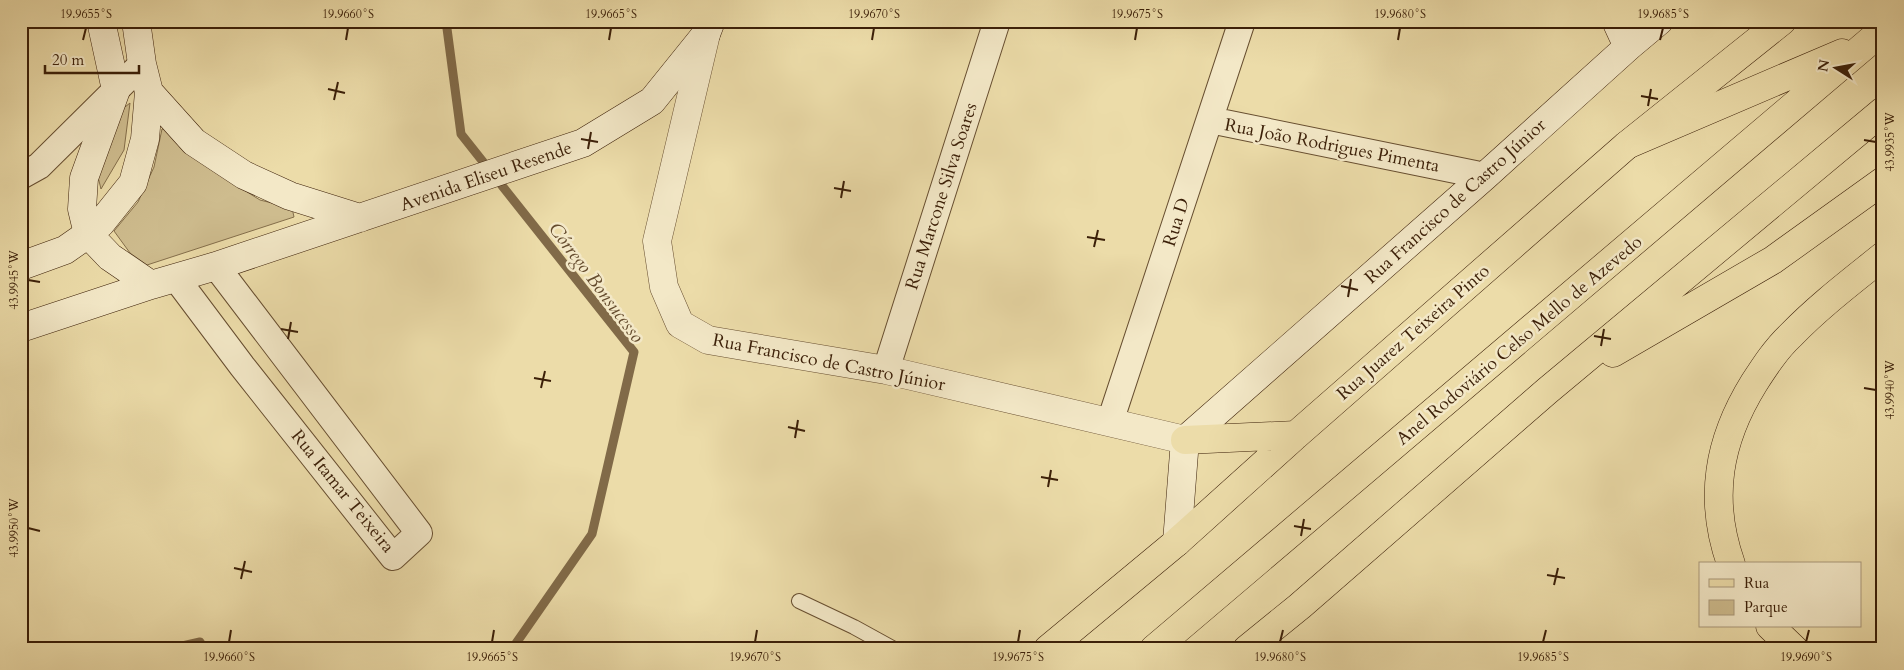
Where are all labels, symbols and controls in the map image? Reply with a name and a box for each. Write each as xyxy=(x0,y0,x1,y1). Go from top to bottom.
text: 19.9655°S xyxy=(60,6,112,22)
text: 19.9660°S xyxy=(322,6,374,22)
text: 19.9665°S xyxy=(585,6,637,22)
text: 19.9670°S xyxy=(848,6,900,22)
text: 19.9675°S xyxy=(1111,6,1163,22)
text: 19.9680°S xyxy=(1374,6,1426,22)
text: 19.9685°S xyxy=(1637,6,1689,22)
scale bar xyxy=(45,42,139,74)
north arrow xyxy=(1812,42,1862,92)
text: 20 m xyxy=(52,50,84,70)
text: N xyxy=(1813,58,1834,73)
street label: Rua Marcone Silva Soares xyxy=(899,100,984,293)
street label: Rua João Rodrigues Pimenta xyxy=(1222,112,1442,179)
text: 43.9935°W xyxy=(1882,112,1898,172)
street label: Rua Francisco de Castro Júnior xyxy=(1359,113,1552,290)
street label: Avenida Eliseu Resende xyxy=(397,135,575,218)
street label: Rua D xyxy=(1157,195,1196,250)
water label: Córrego Bonsucesso xyxy=(542,217,650,348)
street label: Anel Rodoviário Celso Mello de Azevedo xyxy=(1391,230,1648,451)
text: 43.9945°W xyxy=(6,250,22,310)
street label: Rua Juarez Teixeira Pinto xyxy=(1331,259,1495,406)
street label: Rua Francisco de Castro Júnior xyxy=(711,328,948,397)
text: 43.9940°W xyxy=(1882,360,1898,420)
street label: Rua Itamar Teixeira xyxy=(285,424,400,558)
text: 43.9950°W xyxy=(6,498,22,558)
legend xyxy=(1699,562,1862,628)
text: Rua xyxy=(1744,573,1770,593)
text: Parque xyxy=(1744,597,1788,617)
text: 19.9660°S xyxy=(203,649,255,665)
text: 19.9665°S xyxy=(466,649,518,665)
text: 19.9670°S xyxy=(729,649,781,665)
text: 19.9675°S xyxy=(992,649,1044,665)
text: 19.9680°S xyxy=(1254,649,1306,665)
text: 19.9685°S xyxy=(1517,649,1569,665)
text: 19.9690°S xyxy=(1780,649,1832,665)

